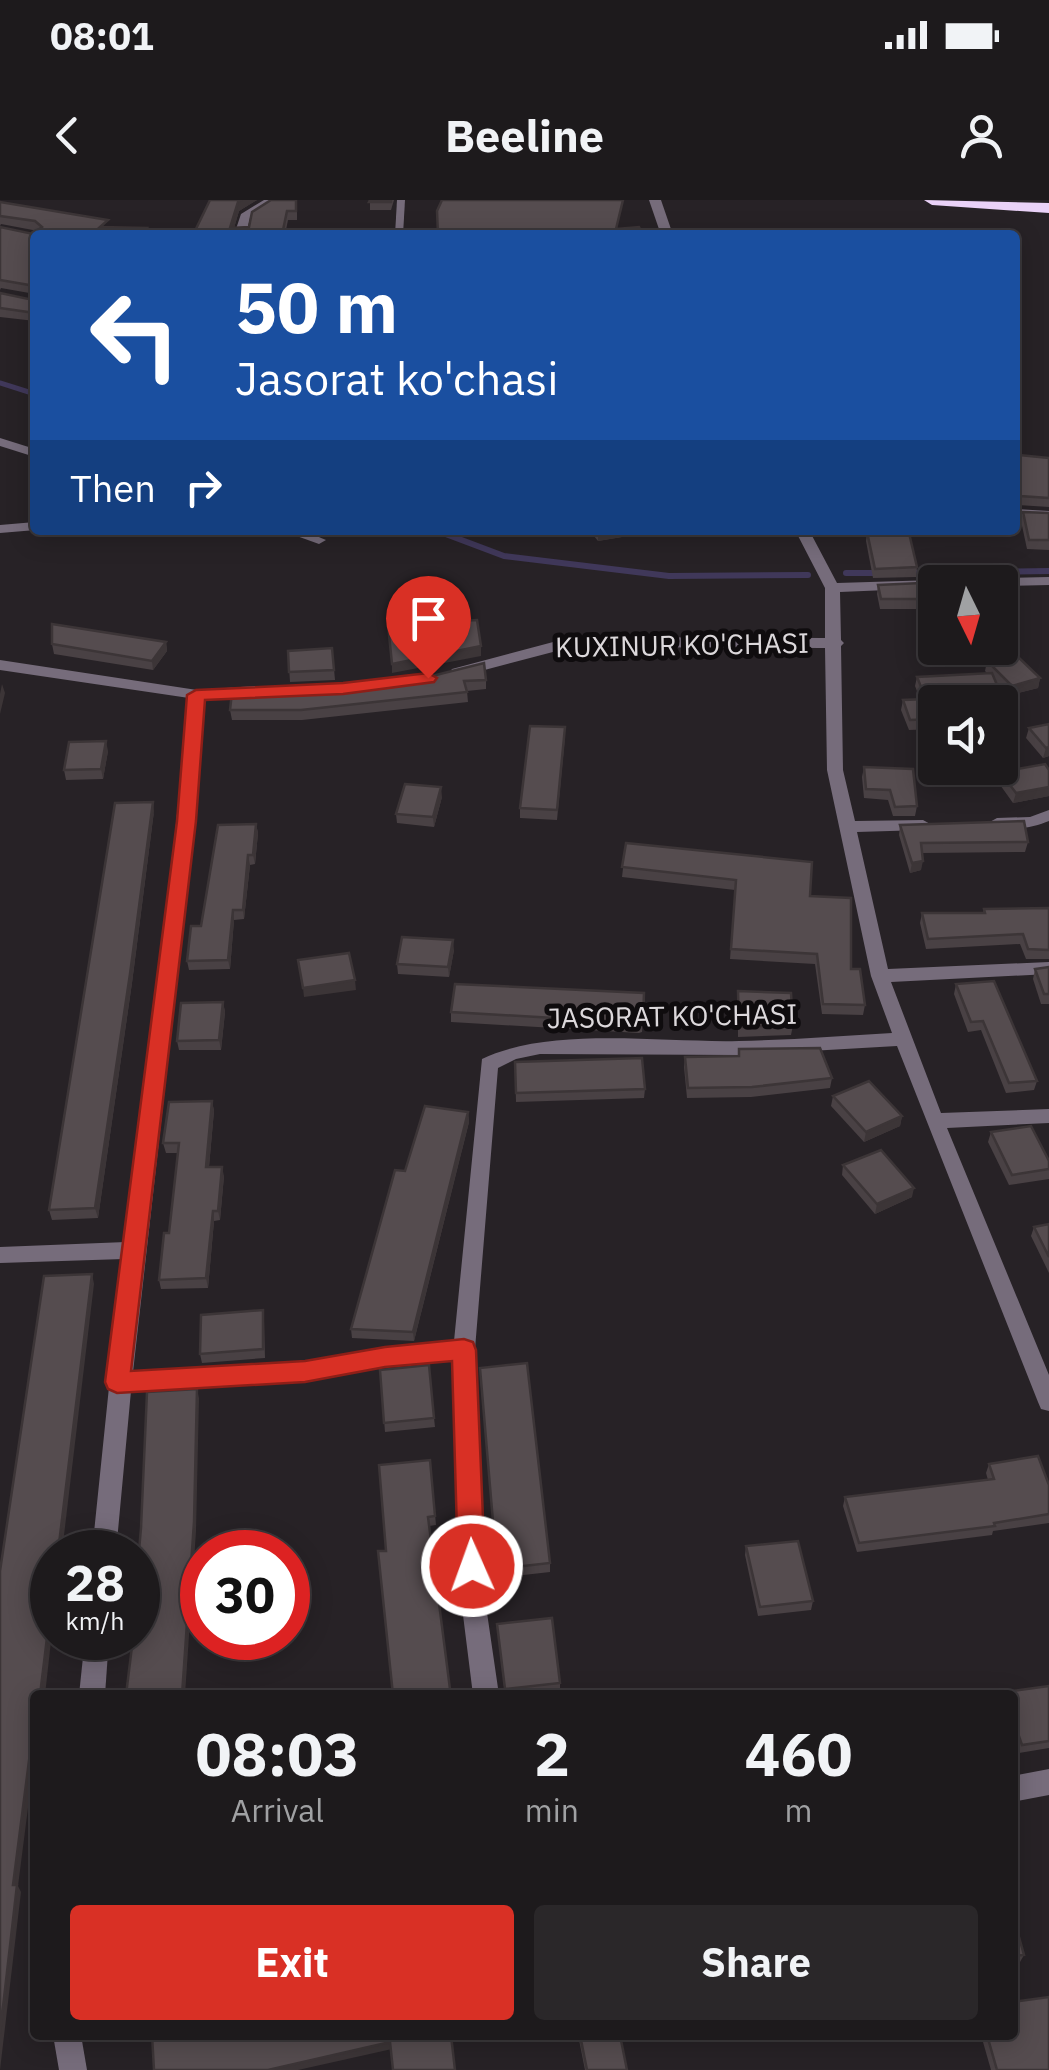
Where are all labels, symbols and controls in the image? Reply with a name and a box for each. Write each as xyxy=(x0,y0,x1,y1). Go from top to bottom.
text: 08:01 xyxy=(50,11,154,60)
text: Beeline xyxy=(445,106,604,164)
icon: back xyxy=(40,108,95,163)
icon: person xyxy=(954,108,1009,163)
text: 50 m xyxy=(235,261,398,352)
icon: left xyxy=(70,270,200,400)
text: Jasorat ko'chasi xyxy=(235,349,559,407)
icon: right xyxy=(176,460,231,515)
text: Then xyxy=(70,463,156,512)
north arrow xyxy=(918,565,1018,665)
map controls xyxy=(918,565,1018,785)
pin xyxy=(386,576,471,679)
icon: arrive xyxy=(401,591,456,646)
street label: KUXINUR KO'CHASI xyxy=(555,624,809,665)
button: sound xyxy=(918,685,1018,785)
street label: JASORAT KO'CHASI xyxy=(546,995,798,1036)
position arrow xyxy=(420,1514,524,1618)
speed limit sign: 30 xyxy=(180,1530,310,1660)
text: 28 xyxy=(65,1550,125,1615)
text: km/h xyxy=(66,1604,124,1637)
text: 08:03 xyxy=(196,1714,359,1793)
text: 2 xyxy=(534,1714,570,1793)
text: 460 xyxy=(744,1714,852,1793)
text: Arrival xyxy=(231,1789,324,1831)
text: min xyxy=(525,1789,579,1831)
text: m xyxy=(785,1789,812,1831)
button: Exit xyxy=(70,1905,514,2020)
button: Share xyxy=(534,1905,978,2020)

